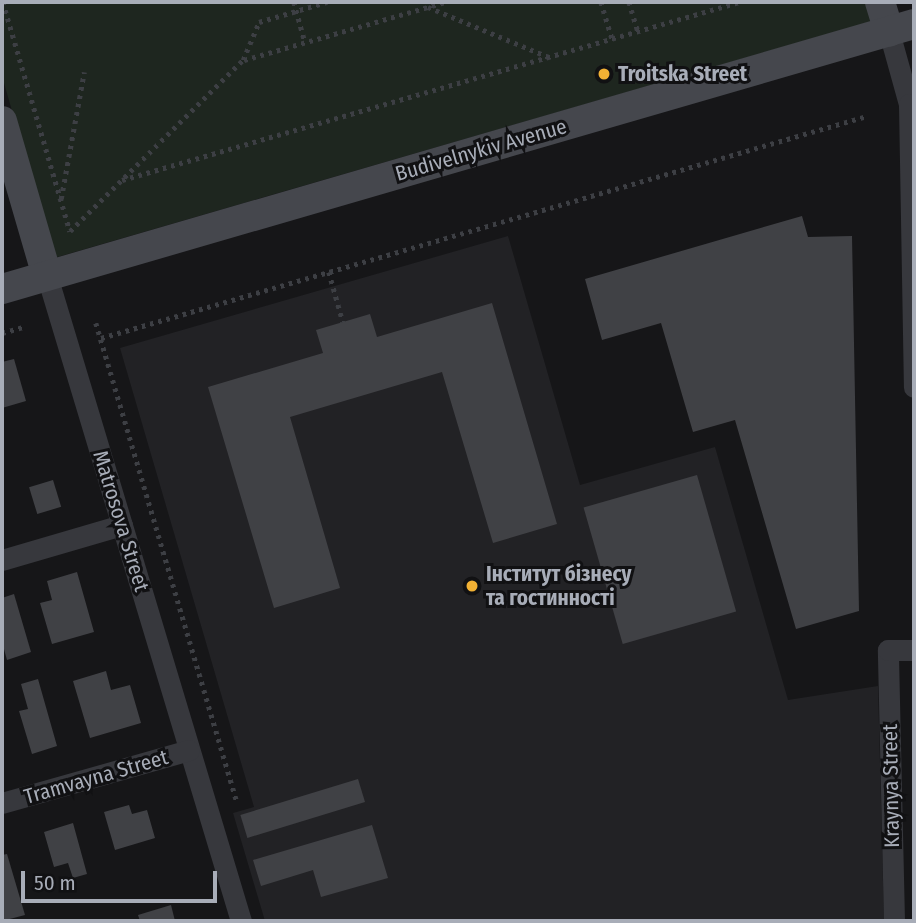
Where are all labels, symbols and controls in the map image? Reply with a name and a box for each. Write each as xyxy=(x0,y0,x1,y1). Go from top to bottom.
place label: Troitska Street xyxy=(618,61,747,87)
marker: Troitska Street xyxy=(596,66,612,82)
street label: Budivelnykiv Avenue xyxy=(392,114,570,186)
street label: Matrosova Street xyxy=(88,448,154,594)
place label: Інститут бізнесу та гостинності xyxy=(486,561,632,611)
marker: Інститут бізнесу та гостинності xyxy=(464,578,480,594)
street label: Kraynya Street xyxy=(877,724,905,848)
street label: Tramvayna Street xyxy=(21,744,171,810)
scale bar xyxy=(24,856,220,900)
text: 50 m xyxy=(34,870,76,896)

